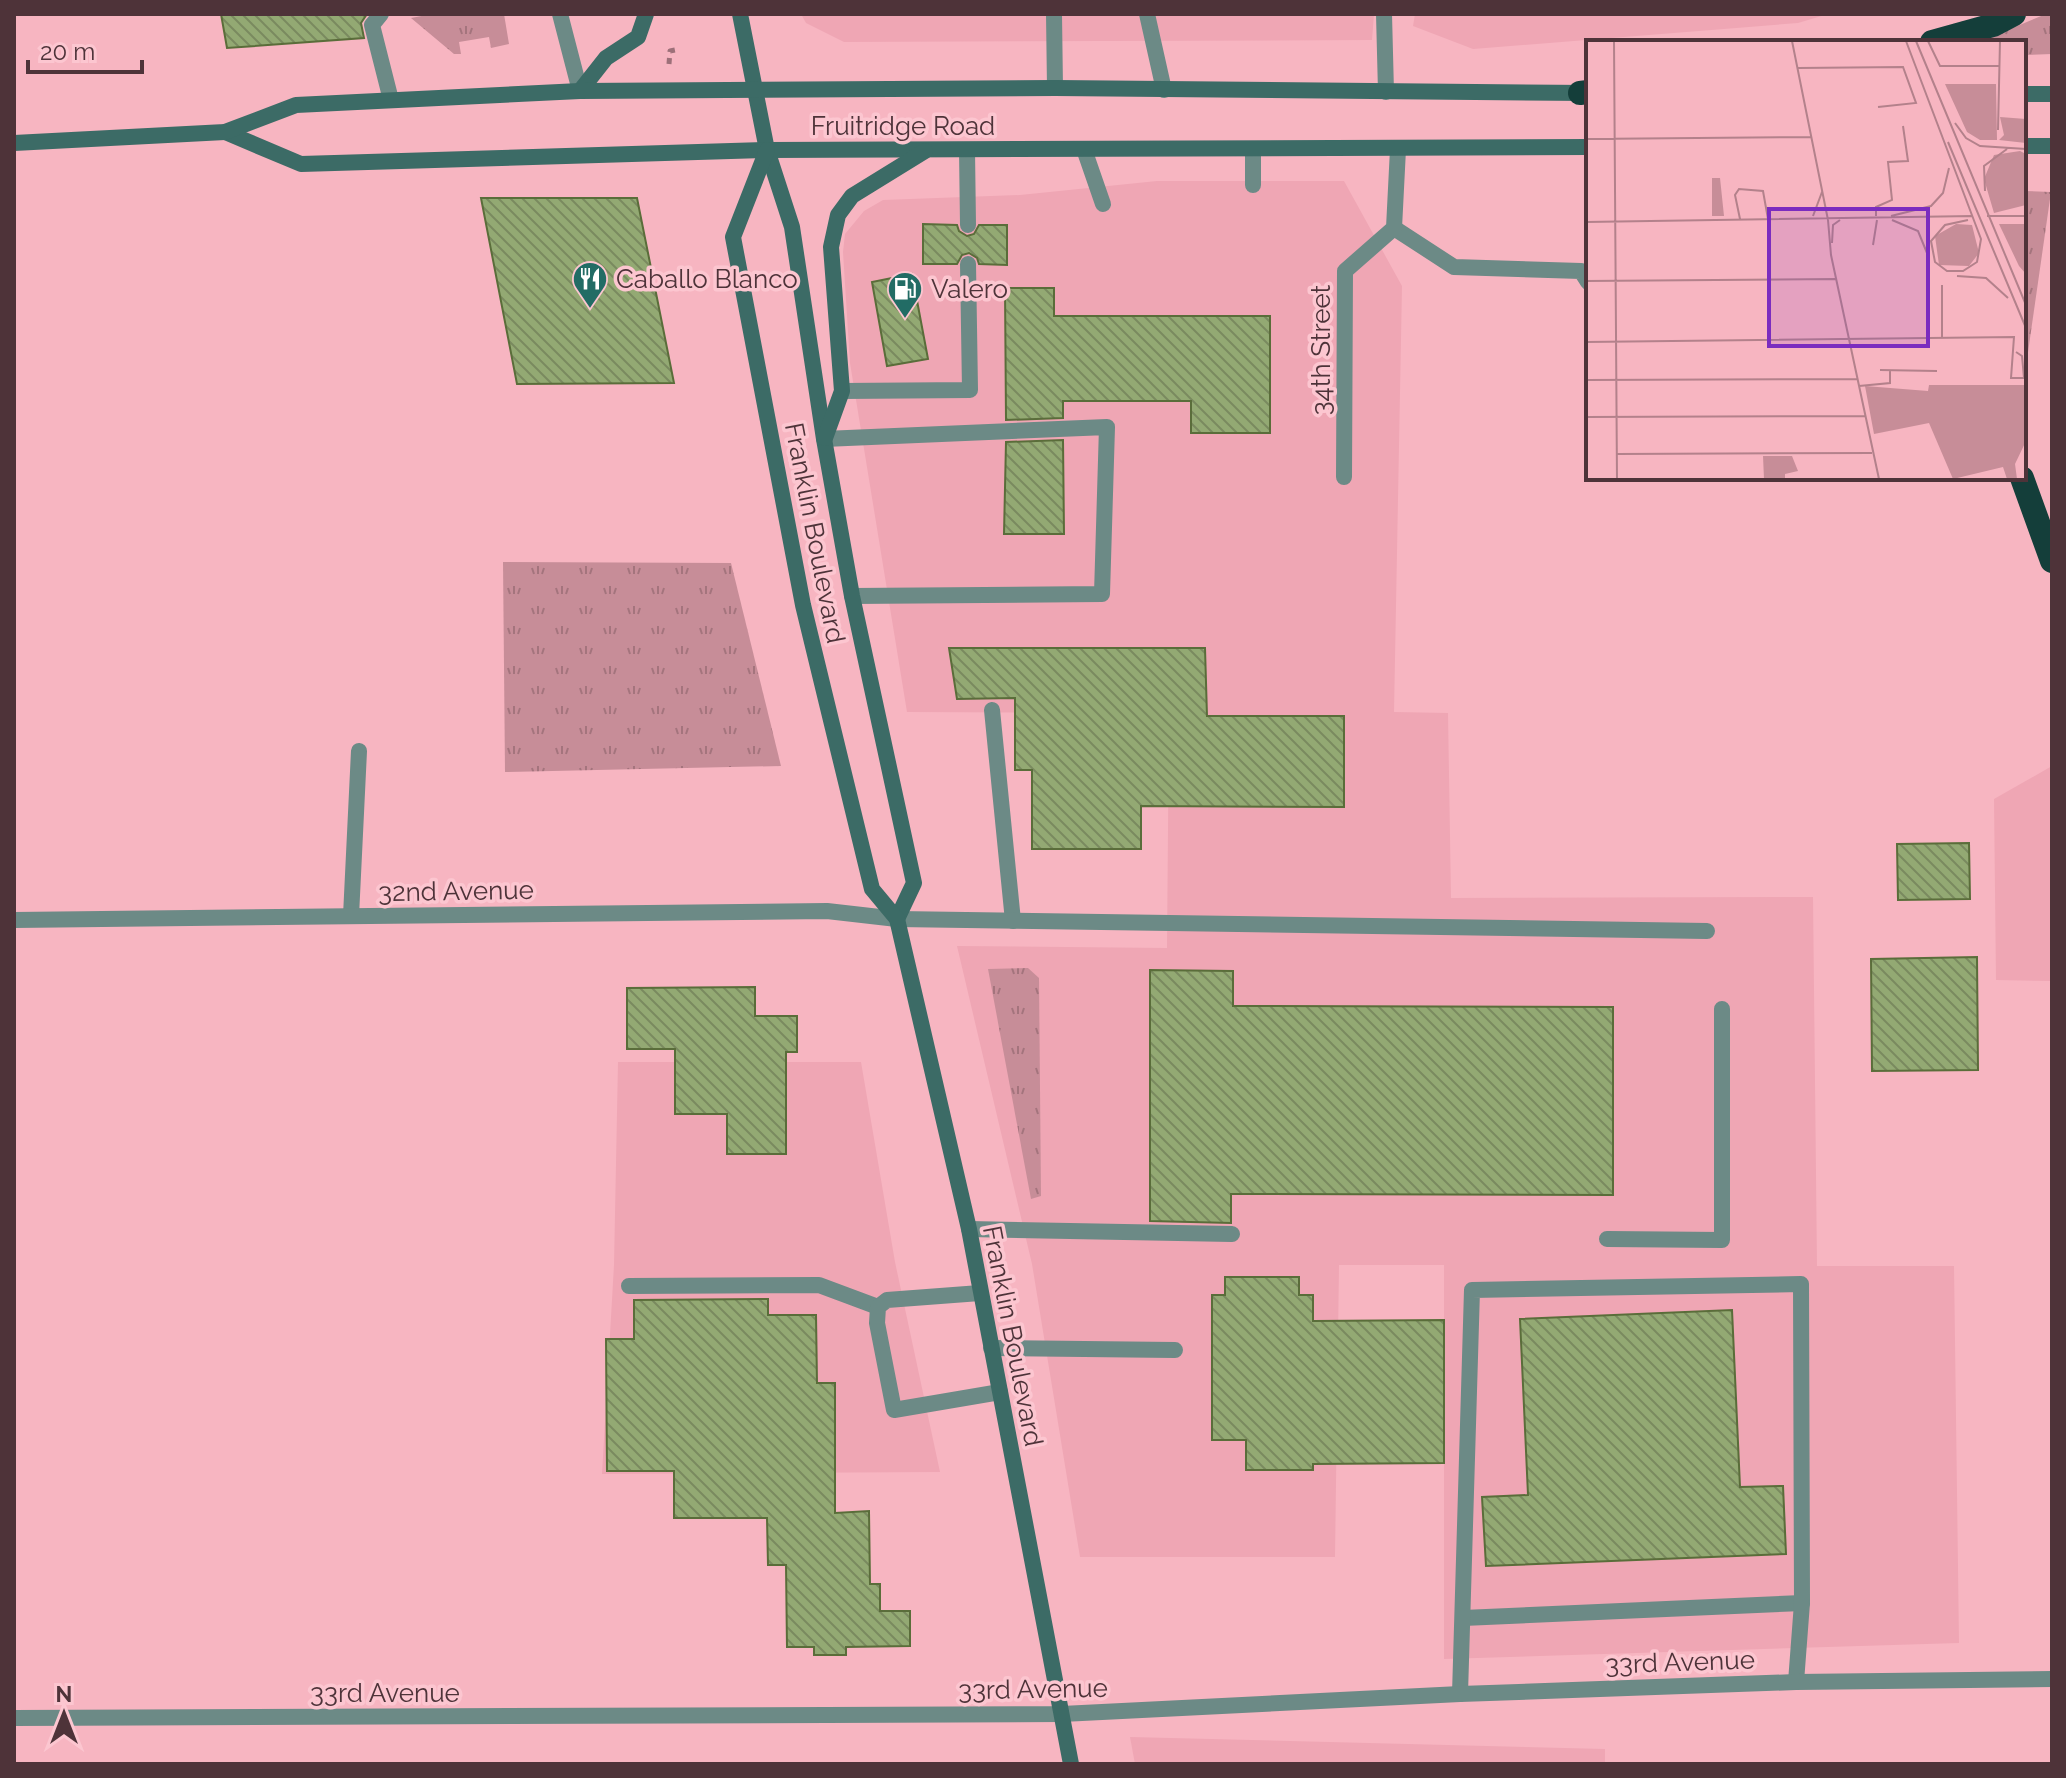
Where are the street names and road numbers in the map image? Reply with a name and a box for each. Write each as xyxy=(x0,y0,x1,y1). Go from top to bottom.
street label: Fruitridge Road xyxy=(811,111,995,141)
street label: 34th Street xyxy=(1306,284,1336,415)
street label: Franklin Boulevard xyxy=(779,420,851,646)
street label: 32nd Avenue xyxy=(378,875,534,907)
street label: Franklin Boulevard xyxy=(977,1223,1049,1449)
street label: 33rd Avenue xyxy=(1605,1644,1755,1680)
street label: 33rd Avenue xyxy=(958,1673,1108,1705)
street label: 33rd Avenue xyxy=(310,1678,460,1708)

